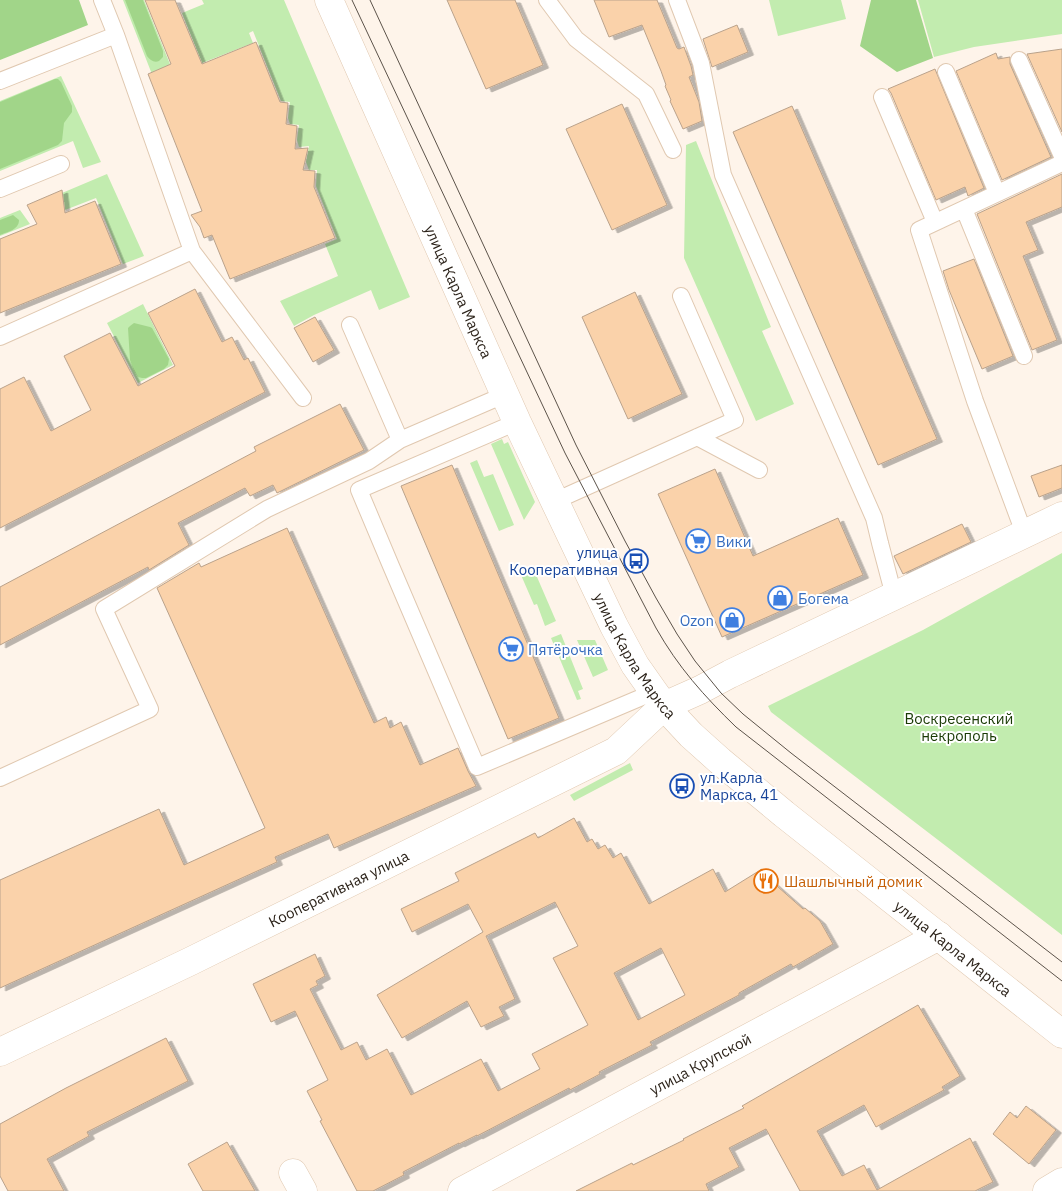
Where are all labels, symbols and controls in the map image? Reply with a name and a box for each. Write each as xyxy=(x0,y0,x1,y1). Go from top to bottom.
street label: улица Карла Маркса xyxy=(421,222,497,361)
supermarket icon: Вики xyxy=(685,528,711,554)
place label: Вики xyxy=(716,532,752,551)
place label: улица Кооперативная xyxy=(509,543,618,579)
bus stop icon: улица Кооперативная xyxy=(623,548,649,574)
shop icon: Богема xyxy=(767,585,793,611)
street label: улица Карла Маркса xyxy=(590,589,680,723)
place label: Богема xyxy=(798,589,849,608)
shop icon: Ozon xyxy=(719,607,745,633)
place label: Ozon xyxy=(680,611,714,630)
supermarket icon: Пятёрочка xyxy=(498,636,524,662)
place label: Пятёрочка xyxy=(528,640,603,659)
park label: Воскресенский некрополь xyxy=(905,709,1013,745)
place label: ул.Карла Маркса, 41 xyxy=(700,768,778,804)
bus stop icon: ул.Карла Маркса, 41 xyxy=(669,773,695,799)
street label: Кооперативная улица xyxy=(265,846,412,931)
restaurant icon: Шашлычный домик xyxy=(753,868,779,894)
place label: Шашлычный домик xyxy=(784,872,923,891)
street label: улица Карла Маркса xyxy=(891,896,1016,1000)
street label: улица Крупской xyxy=(646,1029,754,1099)

